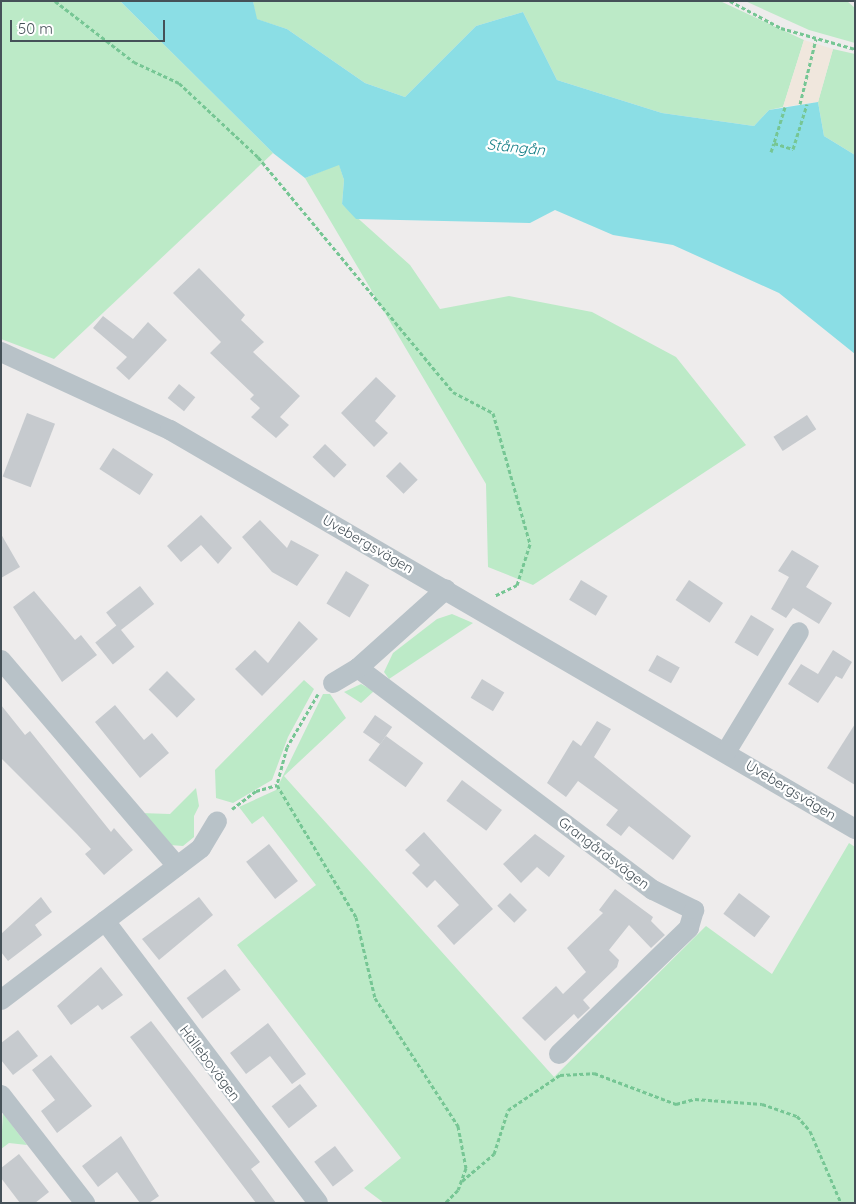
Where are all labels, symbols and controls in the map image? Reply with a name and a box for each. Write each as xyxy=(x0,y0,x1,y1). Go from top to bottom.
scale bar xyxy=(12,10,168,42)
text: 50 m xyxy=(18,19,53,38)
water label: Stångån xyxy=(486,135,546,159)
street label: Uvebergsvägen xyxy=(320,511,416,577)
street label: Uvebergsvägen xyxy=(743,756,839,824)
street label: Grangårdsvägen xyxy=(555,813,653,893)
street label: Hällebovägen xyxy=(176,1022,244,1104)

